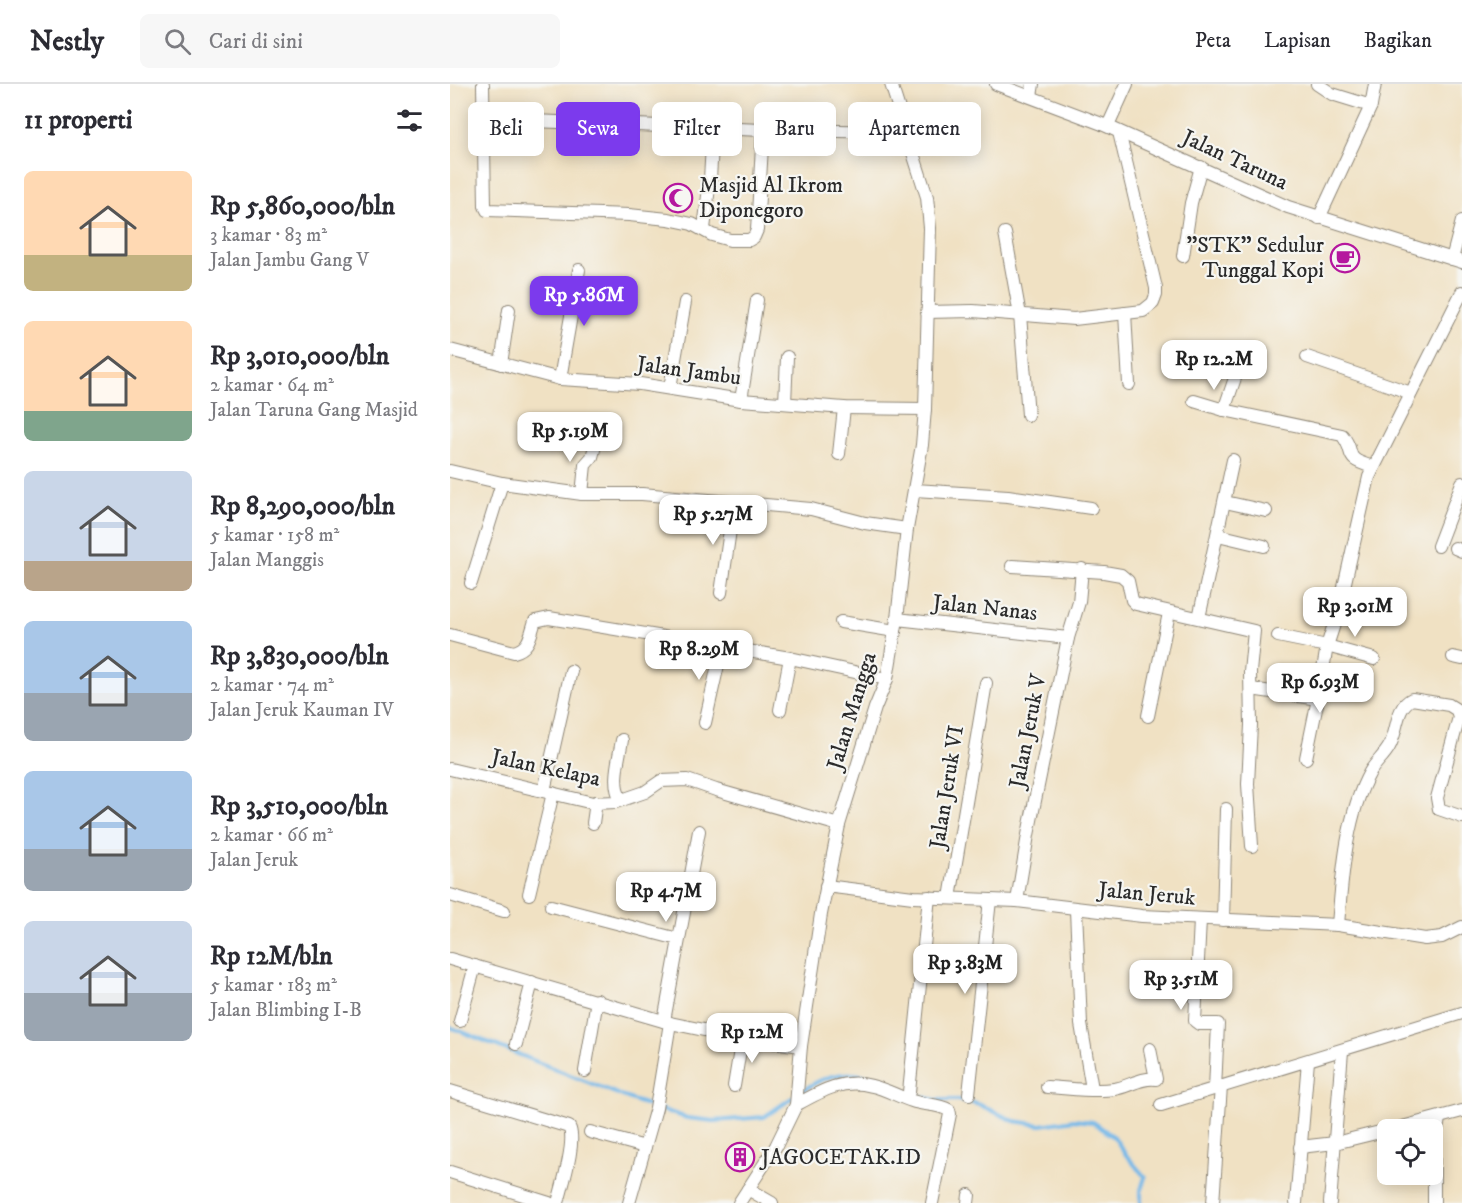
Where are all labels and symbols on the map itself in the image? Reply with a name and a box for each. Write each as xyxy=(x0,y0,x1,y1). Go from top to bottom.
street label: Jalan Taruna xyxy=(1176,123,1293,196)
place label: Masjid Al Ikrom Diponegoro xyxy=(699,172,843,224)
mosque icon: Masjid Al Ikrom Diponegoro xyxy=(662,182,694,214)
place label: "STK" Sedulur Tunggal Kopi xyxy=(1186,232,1325,284)
cafe icon: "STK" Sedulur Tunggal Kopi xyxy=(1329,242,1361,274)
pin: Rp 5.86M xyxy=(522,276,646,327)
pin: Rp 12.2M xyxy=(1152,340,1276,391)
street label: Jalan Jambu xyxy=(633,350,743,392)
pin: Rp 5.19M xyxy=(508,412,632,463)
pin: Rp 5.27M xyxy=(651,495,775,546)
pin: Rp 3.01M xyxy=(1293,587,1417,638)
street label: Jalan Nanas xyxy=(929,589,1039,627)
pin: Rp 8.29M xyxy=(637,630,761,681)
street label: Jalan Mangga xyxy=(821,648,883,775)
pin: Rp 6.93M xyxy=(1258,663,1382,714)
street label: Jalan Jeruk V xyxy=(1003,671,1052,792)
street label: Jalan Jeruk VI xyxy=(924,723,970,853)
street label: Jalan Kelapa xyxy=(487,743,603,793)
pin: Rp 4.7M xyxy=(611,872,721,923)
street label: Jalan Jeruk xyxy=(1095,876,1197,912)
pin: Rp 3.83M xyxy=(903,944,1027,995)
pin: Rp 3.51M xyxy=(1119,960,1243,1011)
pin: Rp 12M xyxy=(703,1013,801,1064)
building icon: JAGOCETAK.ID xyxy=(724,1141,756,1173)
place label: JAGOCETAK.ID xyxy=(759,1144,921,1171)

